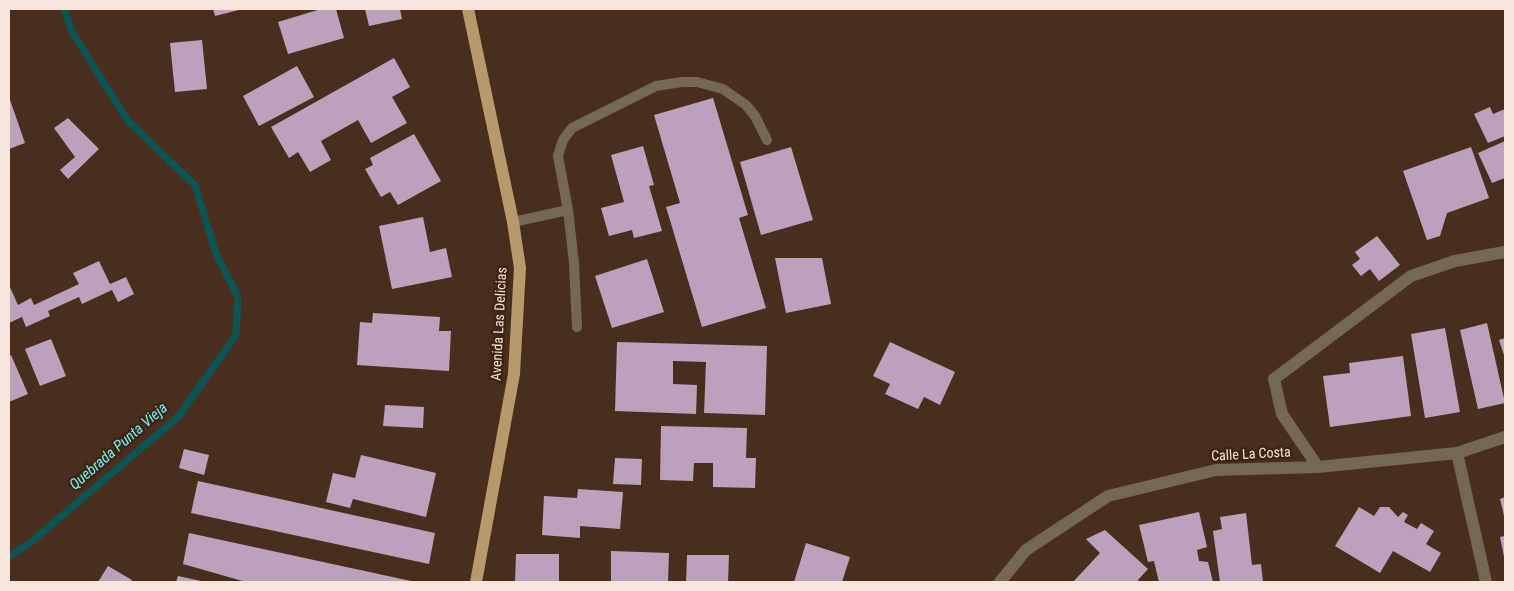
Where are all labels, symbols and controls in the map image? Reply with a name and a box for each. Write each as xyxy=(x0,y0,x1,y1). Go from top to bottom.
street label: Avenida Las Delicias xyxy=(489,267,511,381)
water label: Quebrada Punta Vieja xyxy=(66,400,172,494)
street label: Calle La Costa xyxy=(1211,445,1291,465)

